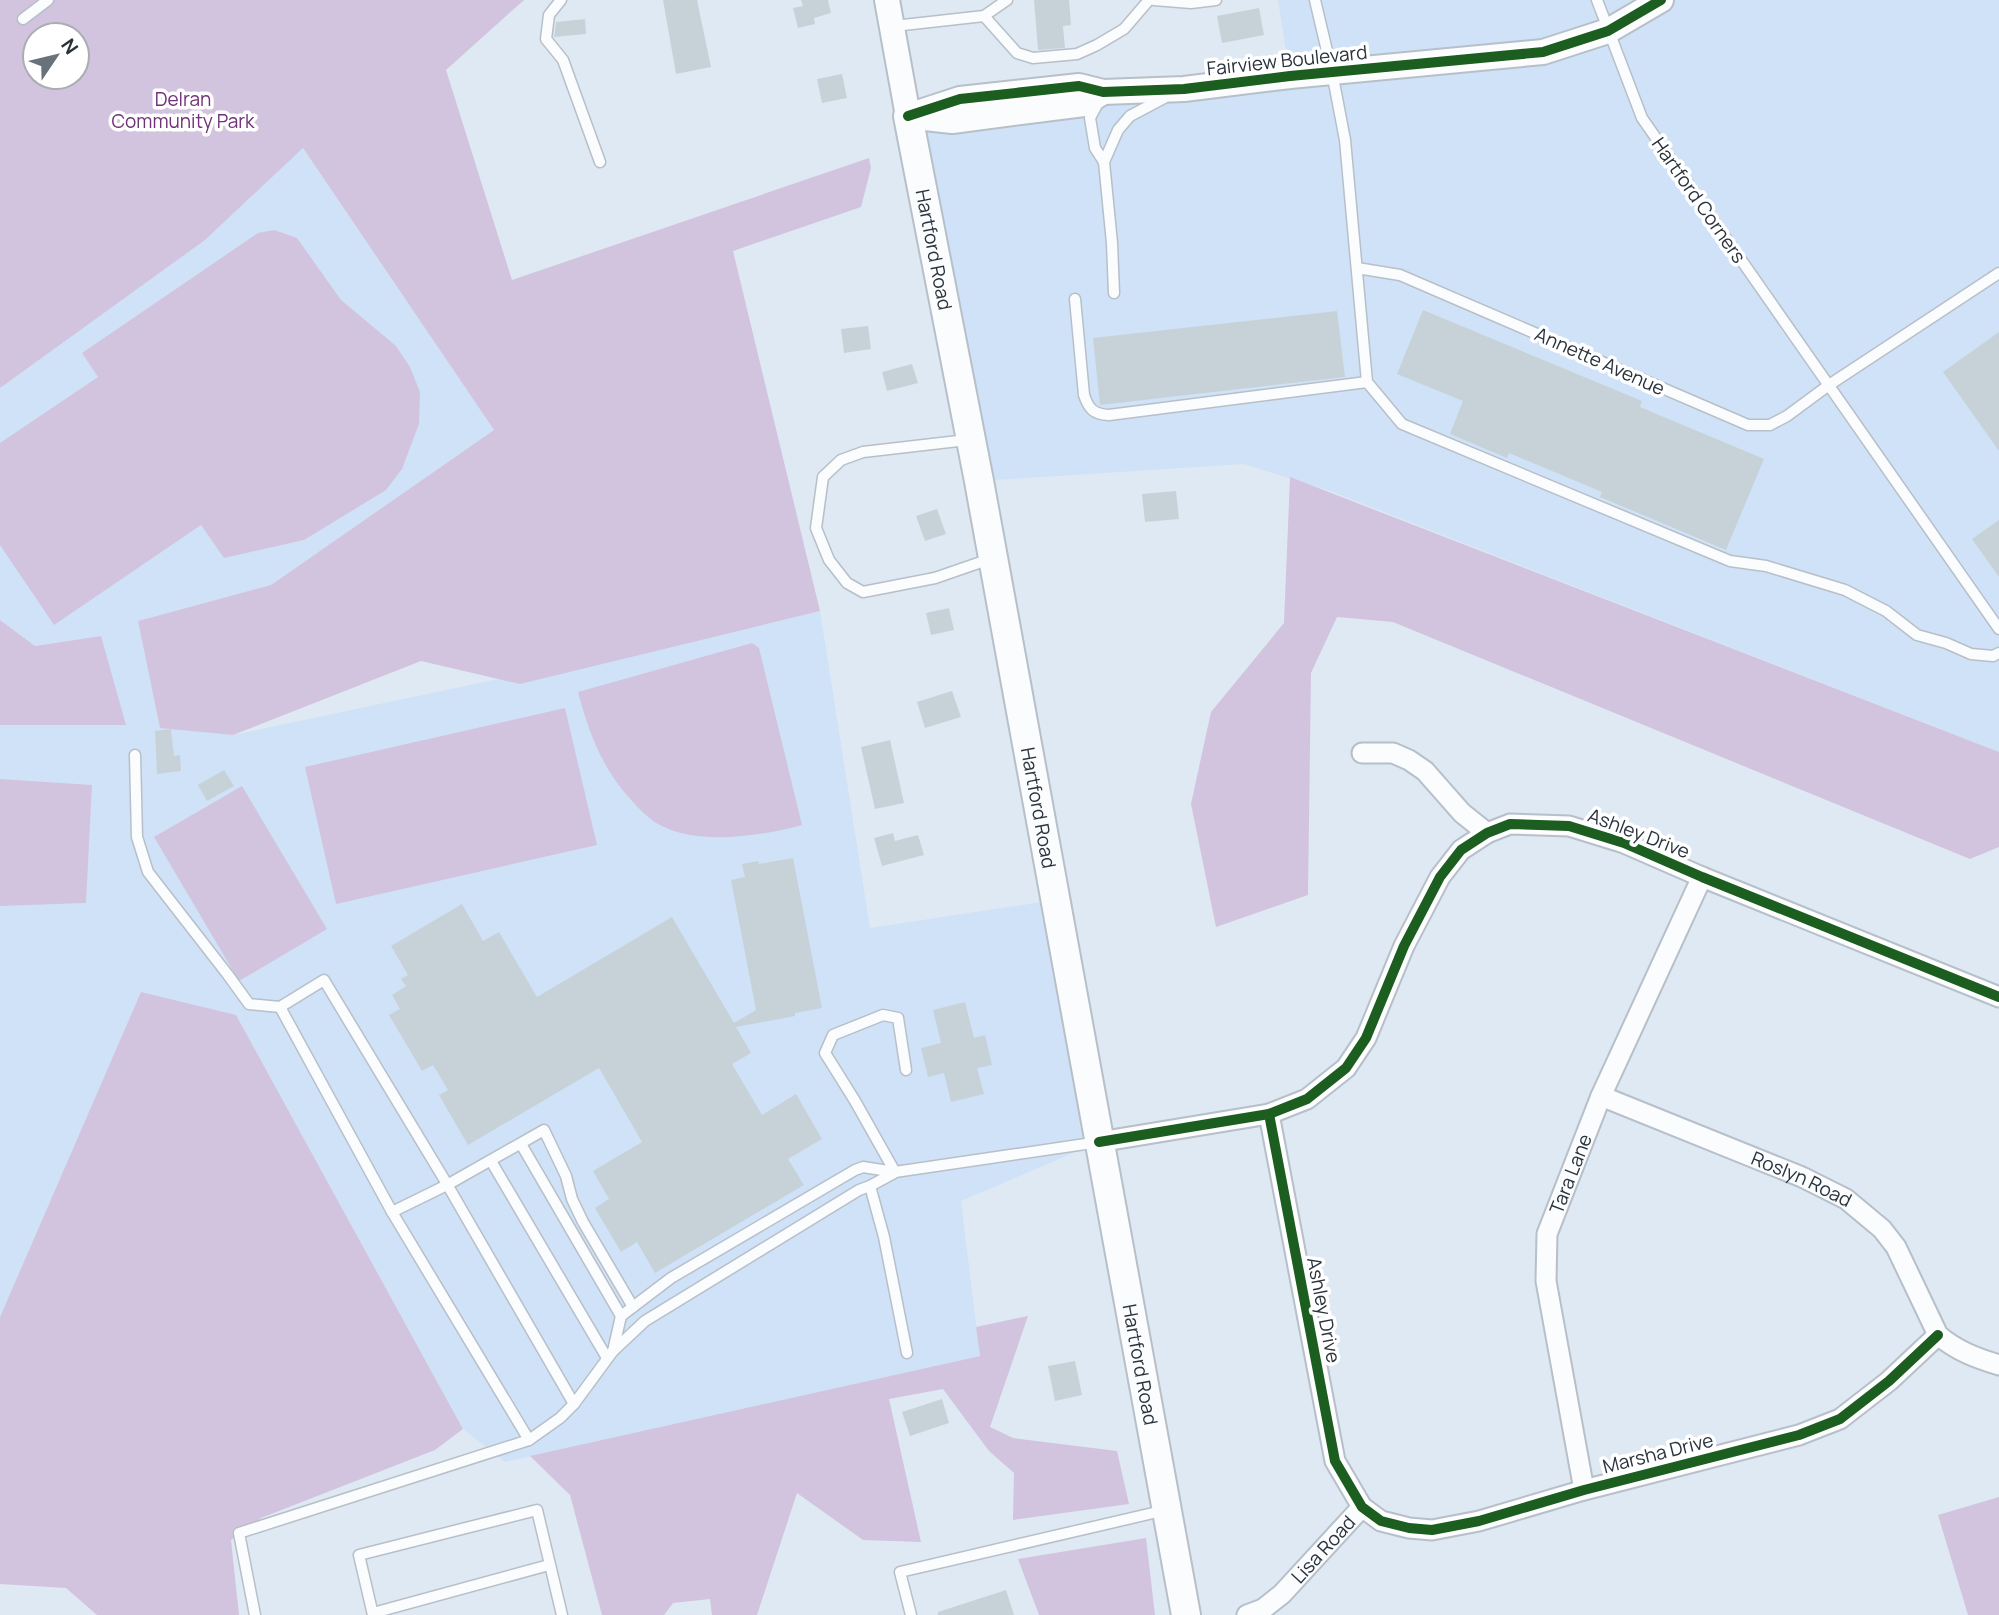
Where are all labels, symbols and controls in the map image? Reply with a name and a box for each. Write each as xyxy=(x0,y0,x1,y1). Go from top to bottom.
north arrow xyxy=(21,21,91,91)
text: N xyxy=(55,33,84,59)
street label: Fairview Boulevard xyxy=(1206,39,1368,81)
park label: Delran Community Park xyxy=(111,86,255,134)
street label: Hartford Corners xyxy=(1646,132,1752,268)
street label: Hartford Road xyxy=(910,187,958,312)
street label: Annette Avenue xyxy=(1531,321,1669,401)
street label: Hartford Road xyxy=(1015,745,1062,870)
street label: Ashley Drive xyxy=(1584,802,1694,864)
street label: Tara Lane xyxy=(1543,1130,1598,1218)
street label: Roslyn Road xyxy=(1747,1145,1856,1213)
street label: Ashley Drive xyxy=(1301,1255,1347,1365)
street label: Hartford Road xyxy=(1116,1302,1164,1427)
street label: Marsha Drive xyxy=(1600,1427,1716,1479)
street label: Lisa Road xyxy=(1285,1510,1361,1589)

